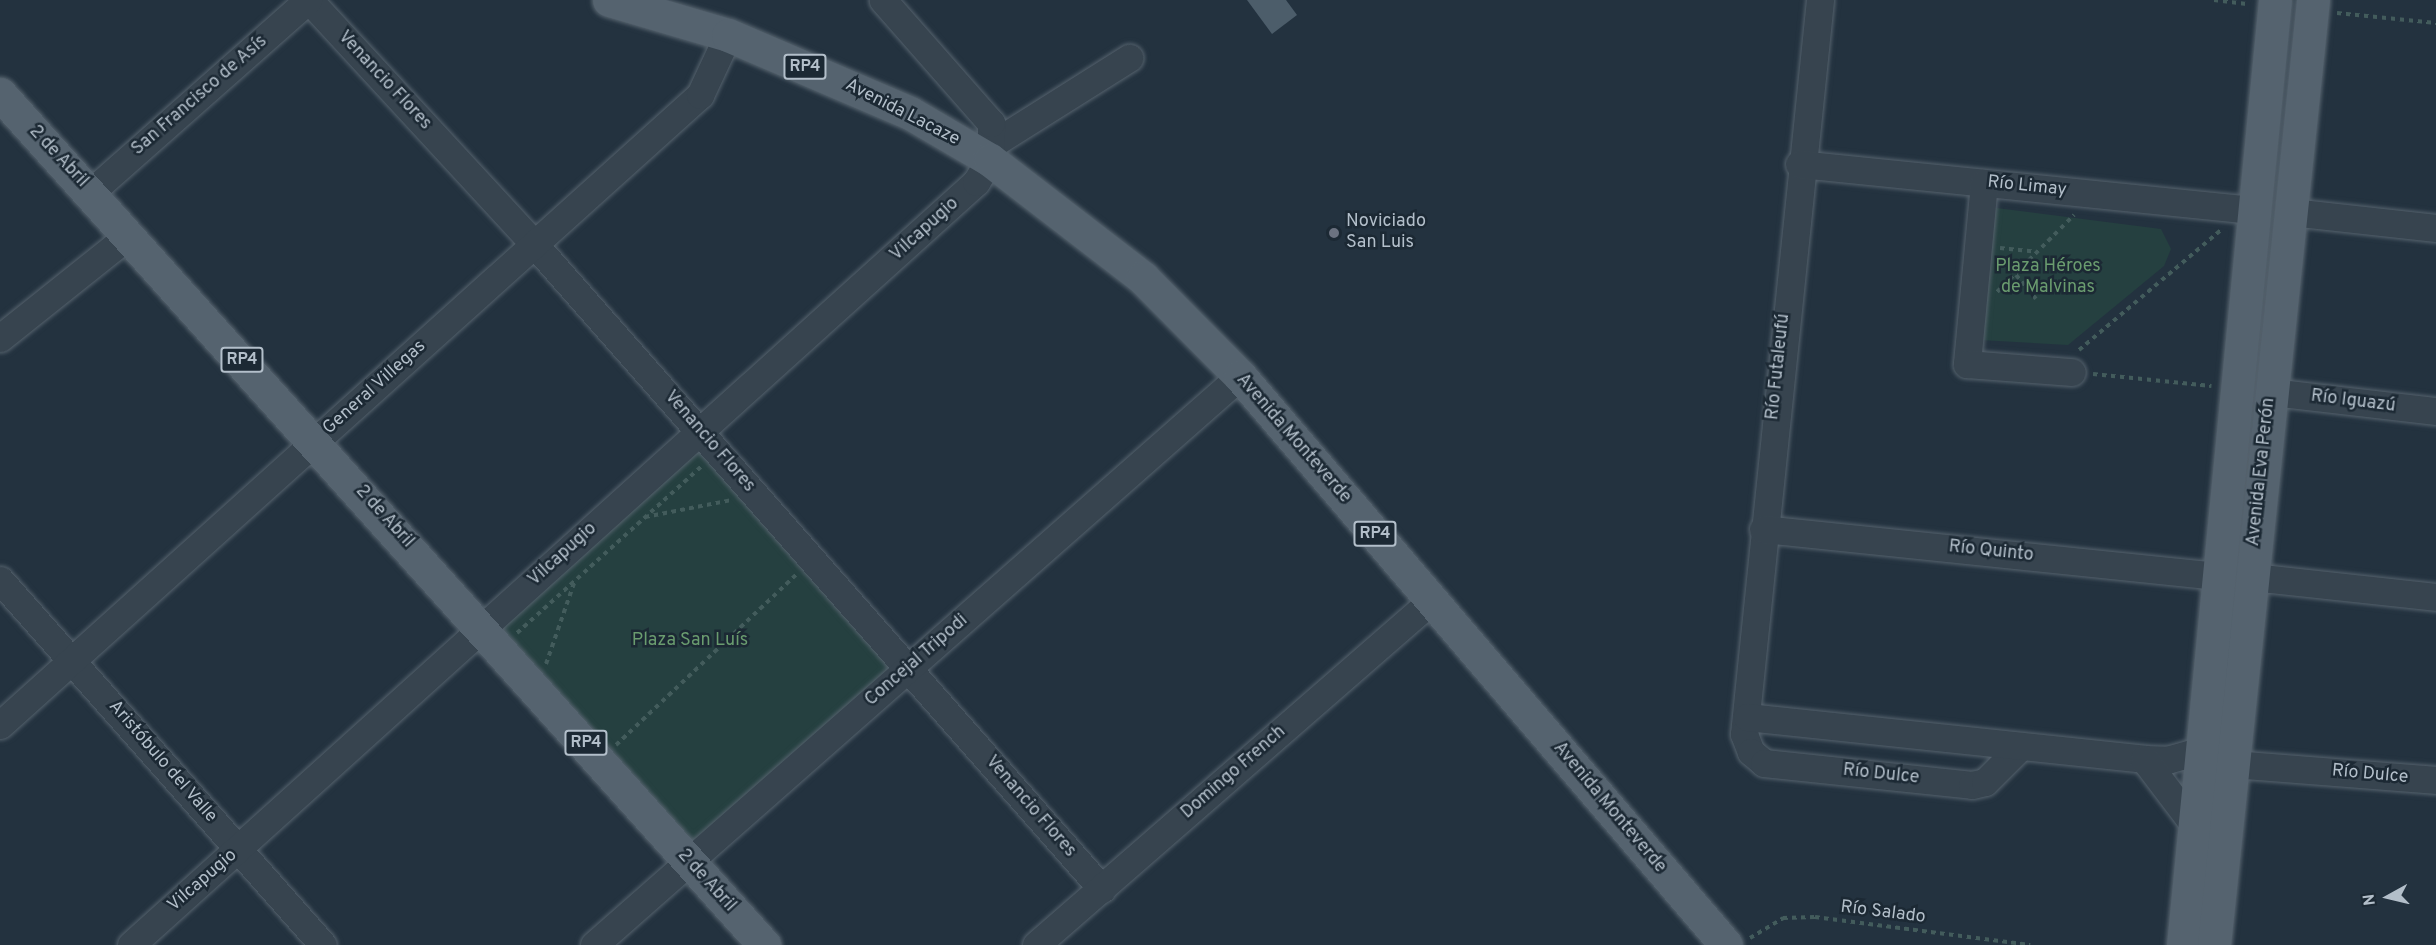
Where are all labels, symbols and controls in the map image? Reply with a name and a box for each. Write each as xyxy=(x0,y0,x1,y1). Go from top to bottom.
street label: Venancio Flores xyxy=(333,27,435,135)
street label: San Francisco de Asís xyxy=(128,31,272,161)
road number: RP4 xyxy=(782,54,828,80)
street label: Avenida Lacaze xyxy=(841,75,963,151)
street label: 2 de Abril xyxy=(24,121,92,193)
street label: Río Limay xyxy=(1986,172,2068,202)
street label: Vilcapugio xyxy=(886,194,964,266)
place label: Noviciado San Luis xyxy=(1346,212,1426,254)
marker: Noviciado San Luis xyxy=(1327,226,1341,240)
park label: Plaza Héroes de Malvinas xyxy=(1995,257,2101,300)
street label: Río Futaleufú xyxy=(1763,313,1795,421)
street label: General Villegas xyxy=(319,336,431,440)
road number: RP4 xyxy=(220,347,264,373)
street label: Avenida Monteverde xyxy=(1231,370,1355,508)
street label: Río Iguazú xyxy=(2309,386,2397,418)
street label: Venancio Flores xyxy=(659,387,759,497)
street label: Avenida Eva Perón xyxy=(2243,397,2281,547)
street label: 2 de Abril xyxy=(350,481,418,553)
street label: Vilcapugio xyxy=(524,519,602,591)
road number: RP4 xyxy=(1352,521,1398,547)
street label: Río Quinto xyxy=(1948,537,2034,567)
street label: Concejal Tripodi xyxy=(861,610,973,712)
park label: Plaza San Luís xyxy=(632,630,748,652)
street label: Aristóbulo del Valle xyxy=(103,696,221,828)
street label: Domingo French xyxy=(1177,722,1291,824)
road number: RP4 xyxy=(564,730,608,756)
street label: Avenida Monteverde xyxy=(1548,738,1670,878)
street label: Venancio Flores xyxy=(980,752,1080,862)
street label: Río Dulce xyxy=(1842,760,1920,790)
street label: Río Dulce xyxy=(2331,761,2409,789)
street label: Vilcapugio xyxy=(164,845,242,917)
street label: 2 de Abril xyxy=(672,845,740,917)
north arrow xyxy=(2358,867,2418,927)
text: N xyxy=(2359,892,2381,907)
street label: Río Salado xyxy=(1839,897,1927,929)

